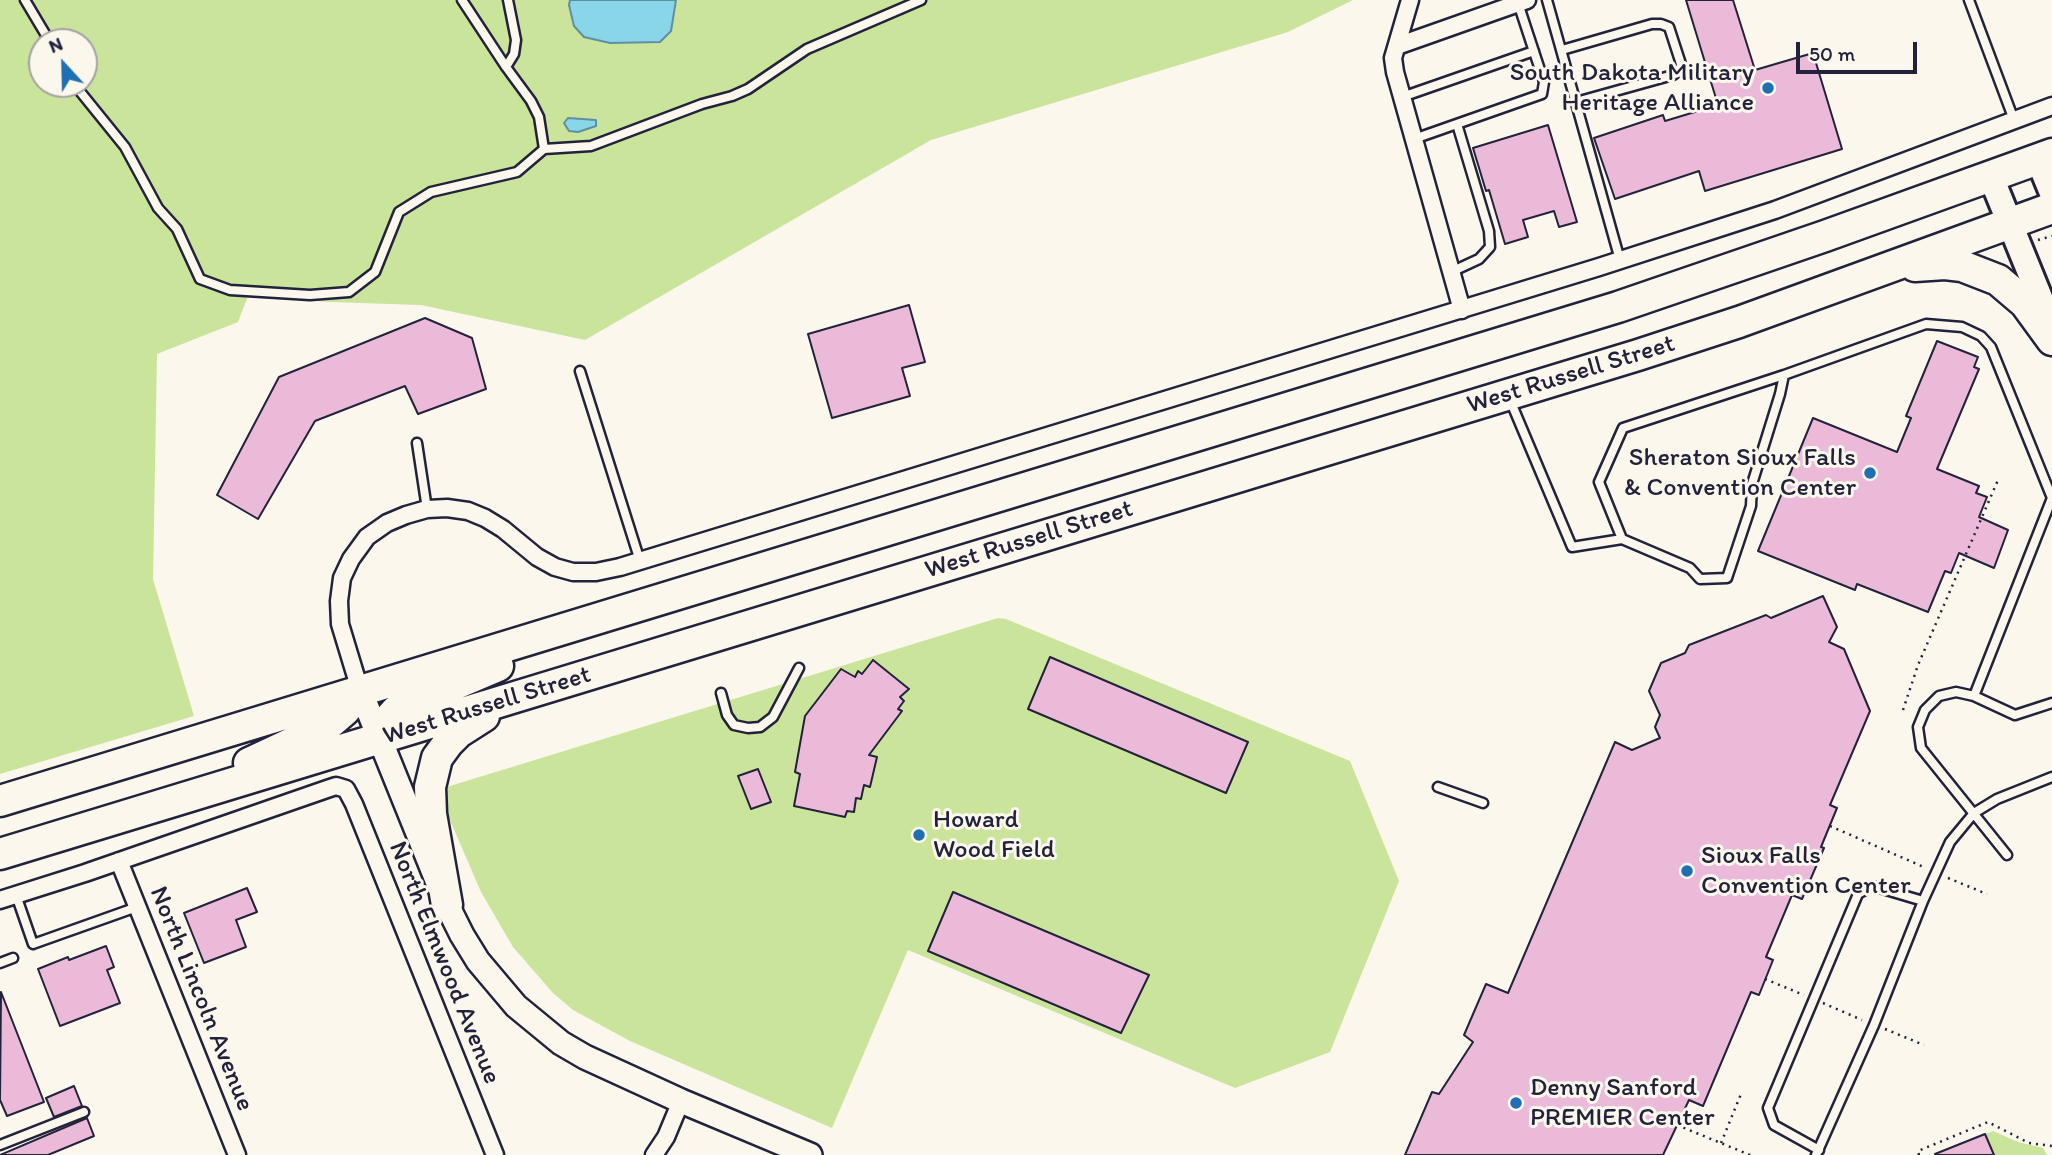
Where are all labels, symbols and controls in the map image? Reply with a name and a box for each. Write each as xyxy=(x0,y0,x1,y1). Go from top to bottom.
north arrow xyxy=(28,28,98,98)
scale bar xyxy=(1800,28,1921,72)
text: N xyxy=(45,32,66,58)
text: 50 m xyxy=(1809,41,1855,66)
place label: South Dakota Military Heritage Alliance xyxy=(1510,57,1754,119)
marker: South Dakota Military Heritage Alliance xyxy=(1760,80,1776,96)
street label: West Russell Street xyxy=(1463,329,1679,421)
place label: Sheraton Sioux Falls & Convention Center xyxy=(1624,442,1856,504)
marker: Sheraton Sioux Falls & Convention Center xyxy=(1862,465,1878,481)
street label: West Russell Street xyxy=(921,494,1137,586)
street label: West Russell Street xyxy=(379,660,595,752)
place label: Howard Wood Field xyxy=(933,804,1055,866)
marker: Howard Wood Field xyxy=(911,827,927,843)
street label: North Elmwood Avenue xyxy=(381,837,507,1089)
place label: Sioux Falls Convention Center xyxy=(1701,840,1910,902)
marker: Sioux Falls Convention Center xyxy=(1679,863,1695,879)
street label: North Lincoln Avenue xyxy=(142,882,260,1116)
place label: Denny Sanford PREMIER Center xyxy=(1530,1072,1715,1134)
marker: Denny Sanford PREMIER Center xyxy=(1508,1095,1524,1111)

